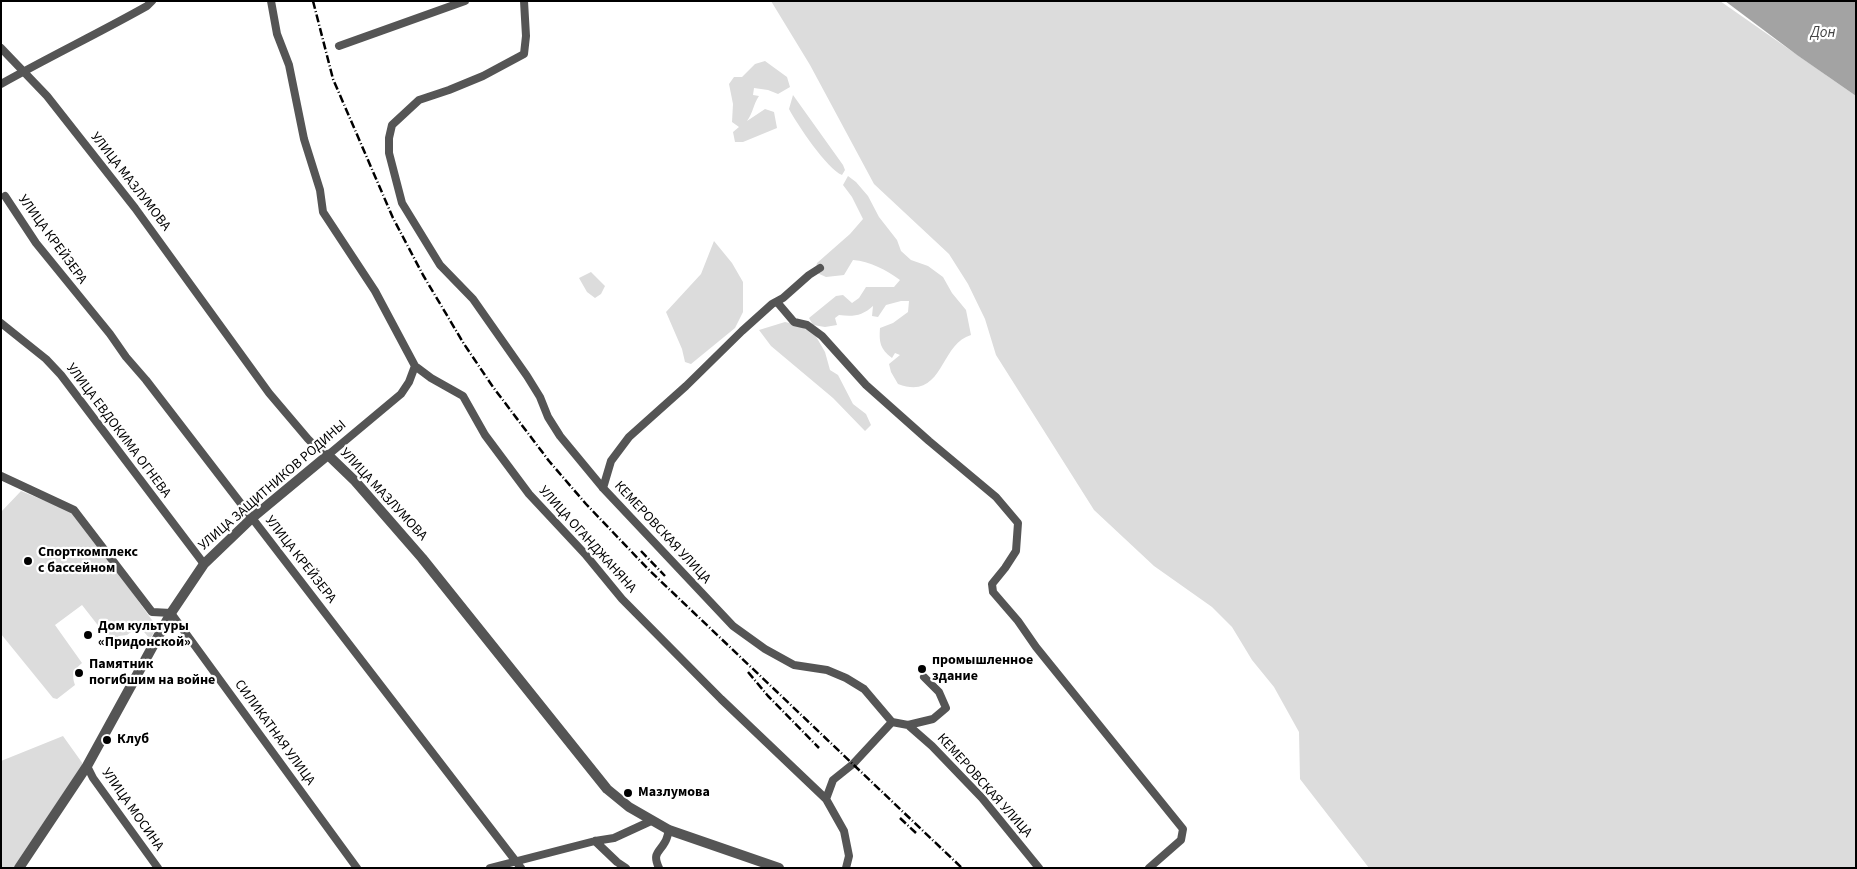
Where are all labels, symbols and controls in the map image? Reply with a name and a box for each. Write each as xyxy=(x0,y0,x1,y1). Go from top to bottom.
water label: Дон xyxy=(1810,25,1836,43)
street label: УЛИЦА МАЗЛУМОВА xyxy=(86,129,174,235)
street label: УЛИЦА КРЕЙЗЕРА xyxy=(14,192,90,288)
street label: УЛИЦА ЕВДОКИМА ОГНЕВА xyxy=(62,360,174,502)
street label: УЛИЦА ЗАЩИТНИКОВ РОДИНЫ xyxy=(196,417,350,555)
street label: УЛИЦА МАЗЛУМОВА xyxy=(336,445,430,545)
street label: КЕМЕРОВСКАЯ УЛИЦА xyxy=(610,478,714,588)
street label: УЛИЦА ОГАНДЖАНЯНА xyxy=(535,483,639,597)
street label: УЛИЦА КРЕЙЗЕРА xyxy=(261,513,339,607)
place label: Спорткомплекс с бассейном xyxy=(38,545,138,578)
marker: Спорткомплекс с бассейном xyxy=(22,555,34,567)
place label: Дом культуры «Придонской» xyxy=(98,619,191,652)
marker: Дом культуры «Придонской» xyxy=(82,629,94,641)
place label: промышленное здание xyxy=(932,653,1033,686)
place label: Памятник погибшим на войне xyxy=(89,657,215,690)
marker: промышленное здание xyxy=(916,663,928,675)
marker: Памятник погибшим на войне xyxy=(73,667,85,679)
street label: СИЛИКАТНАЯ УЛИЦА xyxy=(230,677,318,789)
street label: КЕМЕРОВСКАЯ УЛИЦА xyxy=(933,731,1035,841)
place label: Клуб xyxy=(117,732,149,748)
marker: Клуб xyxy=(101,734,113,746)
street label: УЛИЦА МОСИНА xyxy=(97,765,167,855)
place label: Мазлумова xyxy=(638,785,710,801)
marker: Мазлумова xyxy=(622,787,634,799)

